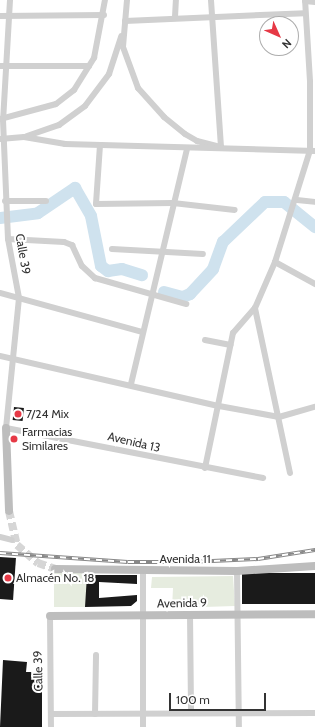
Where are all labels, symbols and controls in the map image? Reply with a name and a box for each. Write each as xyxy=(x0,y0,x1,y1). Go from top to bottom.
north arrow xyxy=(259,16,299,56)
text: N xyxy=(279,36,294,51)
street label: Calle 39 xyxy=(12,233,34,275)
place label: 7/24 Mix xyxy=(26,407,69,421)
marker: 7/24 Mix xyxy=(13,409,23,419)
place label: Farmacias Similares xyxy=(22,425,72,453)
street label: Avenida 13 xyxy=(106,429,162,455)
marker: Farmacias Similares xyxy=(9,434,19,444)
street label: Avenida 11 xyxy=(159,552,211,566)
place label: Almacén No. 18 xyxy=(16,571,95,585)
marker: Almacén No. 18 xyxy=(3,573,13,583)
street label: Avenida 9 xyxy=(157,595,207,611)
street label: Calle 39 xyxy=(30,650,46,692)
scale bar xyxy=(171,685,268,711)
text: 100 m xyxy=(176,692,210,707)

